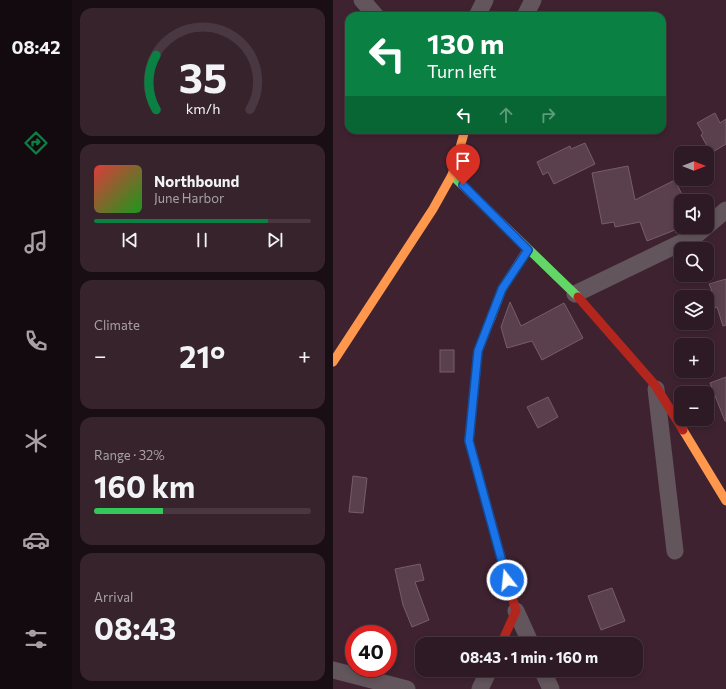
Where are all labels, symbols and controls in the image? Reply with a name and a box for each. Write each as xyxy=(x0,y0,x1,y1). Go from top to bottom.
text: 130 m xyxy=(427,26,504,60)
icon: left xyxy=(361,28,413,80)
text: 08:42 xyxy=(11,36,61,58)
text: 35 xyxy=(178,51,227,102)
text: Turn left xyxy=(427,60,496,82)
text: km/h xyxy=(185,99,220,117)
icon: left xyxy=(453,104,475,126)
icon: ahead xyxy=(495,104,517,126)
icon: right xyxy=(537,104,559,126)
icon: directions xyxy=(22,129,50,157)
pin xyxy=(446,144,480,185)
north arrow xyxy=(674,146,714,186)
map controls xyxy=(674,146,714,426)
icon: arrive xyxy=(452,150,474,172)
text: Northbound xyxy=(154,172,239,190)
text: June Harbor xyxy=(154,190,224,206)
button: sound xyxy=(674,194,714,234)
icon: music xyxy=(22,228,50,256)
icon: previous xyxy=(119,229,141,251)
icon: pause xyxy=(191,229,213,251)
icon: next xyxy=(264,229,286,251)
button: search xyxy=(674,242,714,282)
button: layers xyxy=(674,290,714,330)
text: Climate xyxy=(94,317,140,333)
icon: phone xyxy=(22,327,50,355)
text: 21° xyxy=(179,337,225,374)
button: + xyxy=(674,338,714,378)
text: − xyxy=(94,342,107,369)
text: + xyxy=(298,342,311,369)
button: − xyxy=(674,386,714,426)
icon: climate xyxy=(22,427,50,455)
text: Range · 32% xyxy=(94,447,165,463)
text: 160 km xyxy=(94,467,195,504)
icon: car xyxy=(22,526,50,554)
position arrow xyxy=(486,559,528,601)
text: Arrival xyxy=(94,589,133,605)
text: 08:43 xyxy=(94,609,176,646)
icon: filters xyxy=(22,625,50,653)
speed limit sign: 40 xyxy=(345,625,397,677)
text: 08:43 · 1 min · 160 m xyxy=(460,648,598,666)

